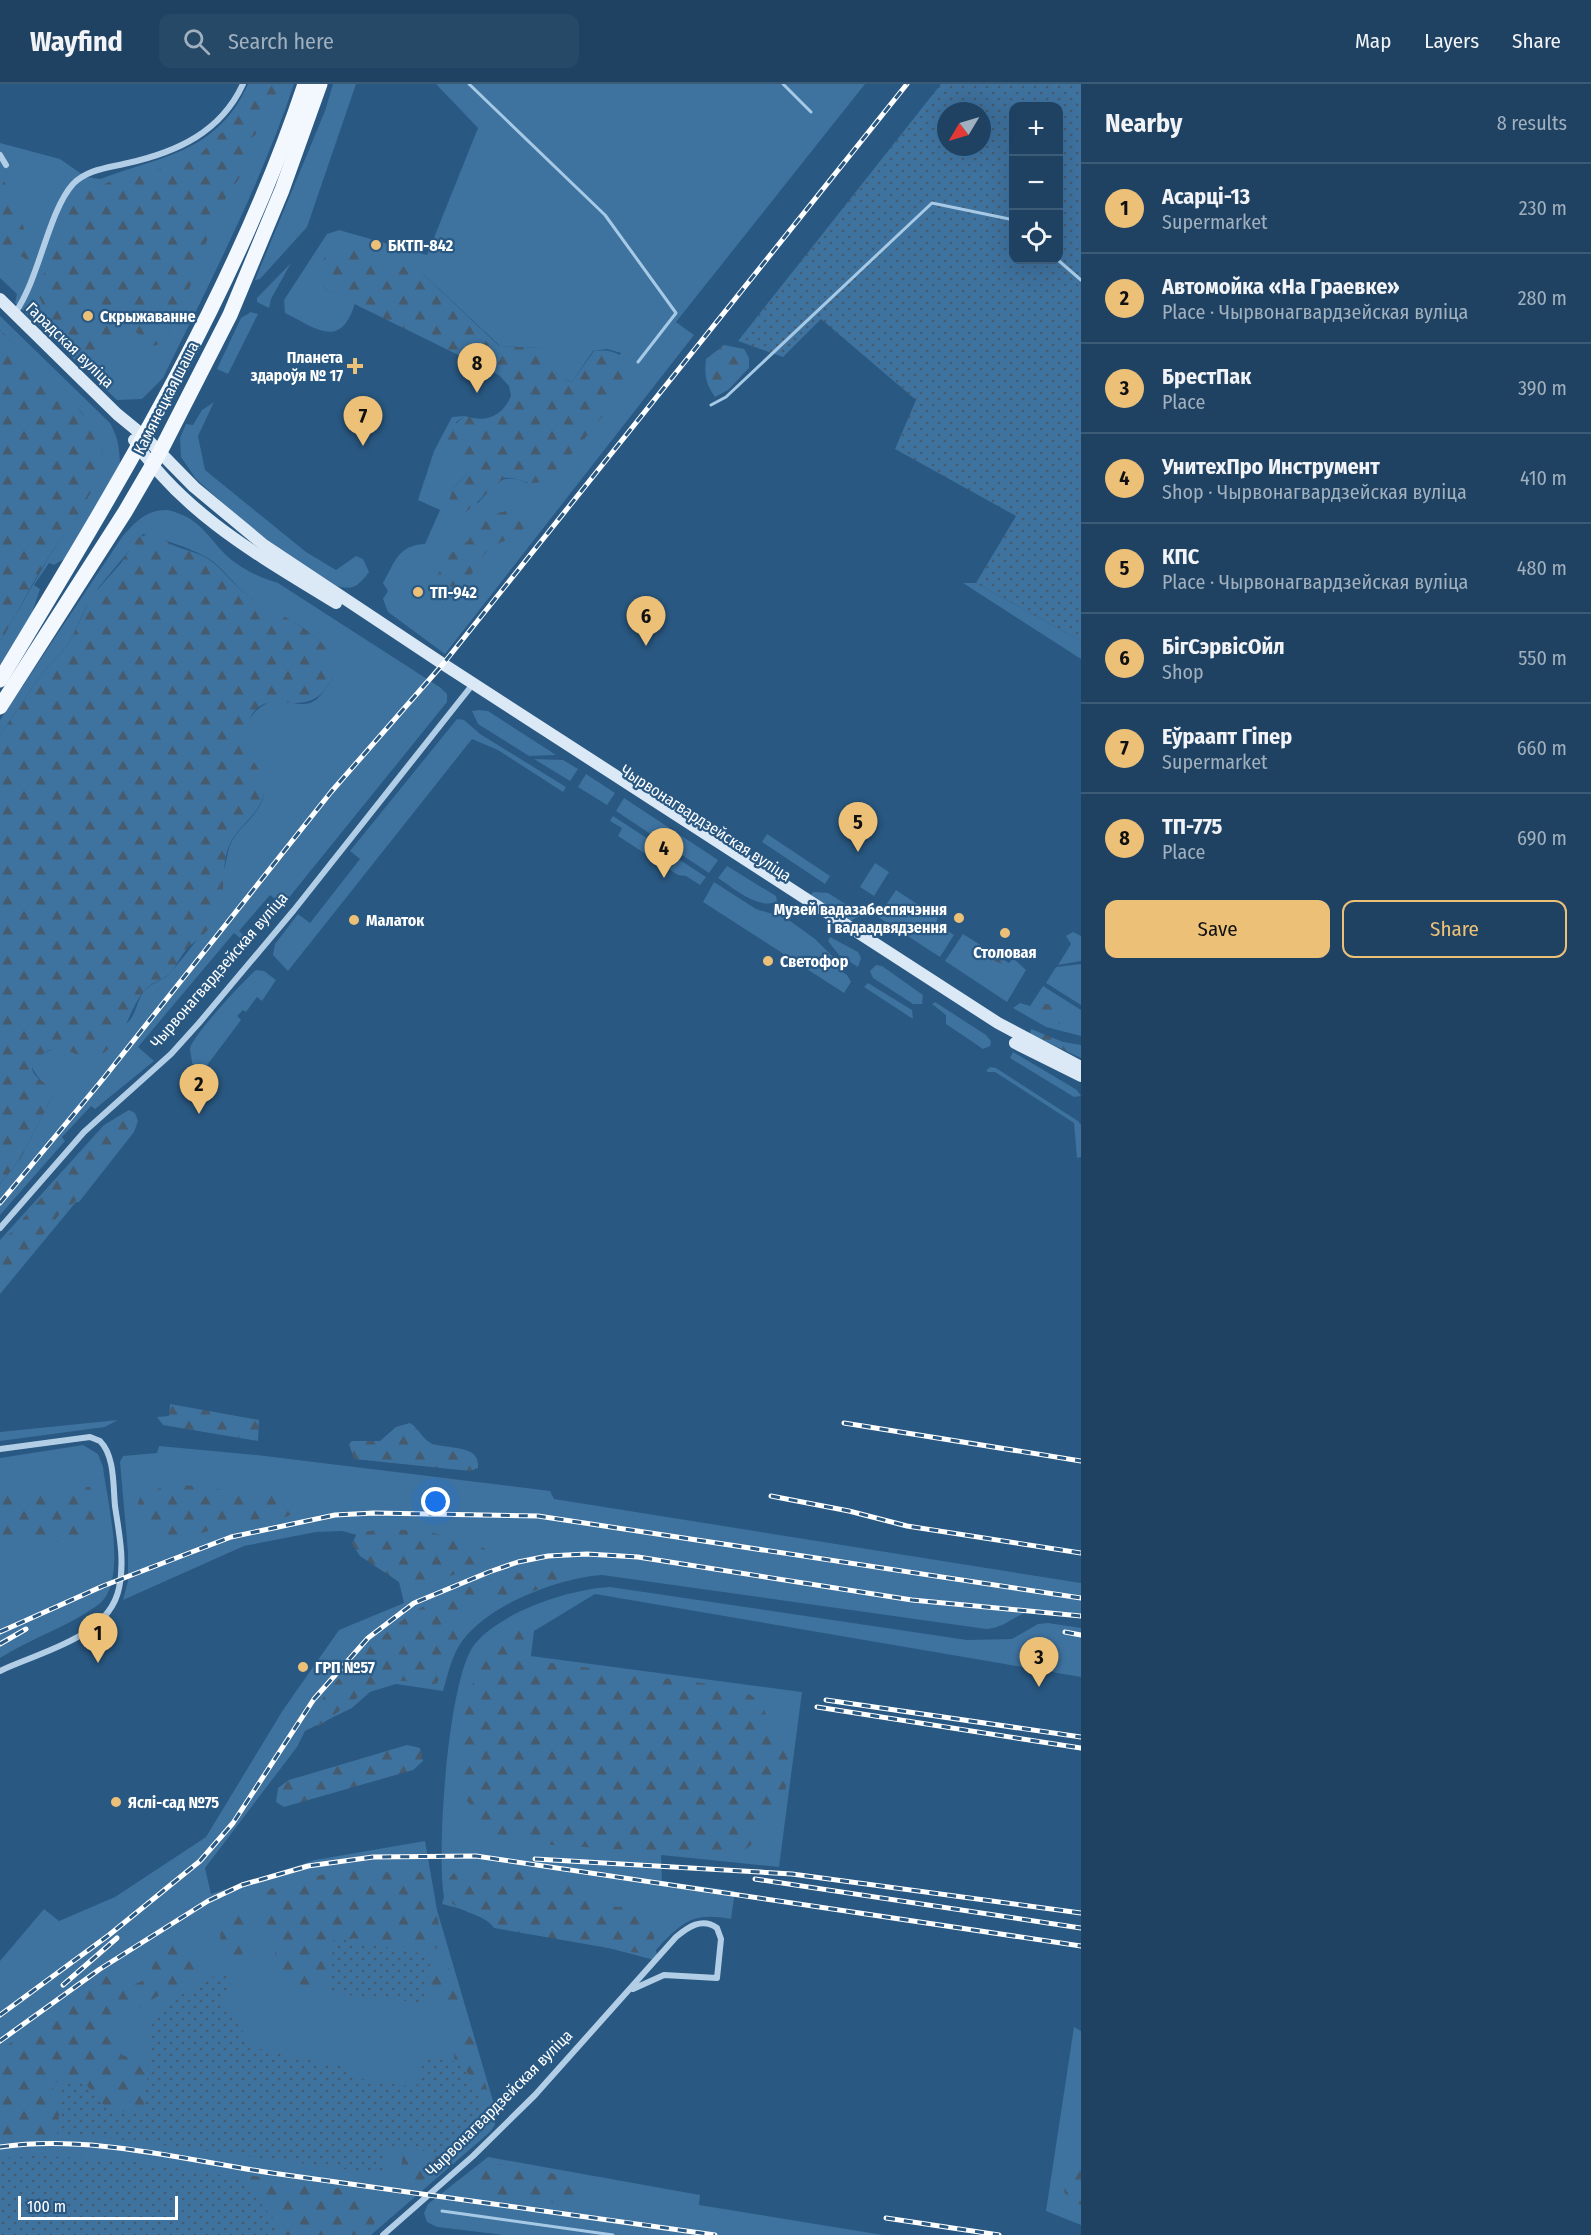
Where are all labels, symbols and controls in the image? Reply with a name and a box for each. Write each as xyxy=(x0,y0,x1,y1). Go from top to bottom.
search box xyxy=(159,14,579,68)
text: Wayfind xyxy=(30,25,123,58)
icon: search xyxy=(180,25,213,58)
text: Search here xyxy=(228,28,334,55)
text: Map xyxy=(1355,28,1391,54)
text: Layers xyxy=(1424,28,1479,54)
text: Share xyxy=(1512,28,1561,54)
north arrow xyxy=(937,102,991,156)
map controls xyxy=(1009,102,1063,264)
button: + xyxy=(1009,102,1063,156)
text: Nearby xyxy=(1105,108,1182,139)
text: 8 results xyxy=(1497,111,1567,135)
button: − xyxy=(1009,156,1063,210)
text: Асарці-13 xyxy=(1162,183,1250,210)
text: 1 xyxy=(1120,196,1129,220)
text: 230 m xyxy=(1519,196,1567,220)
button: locate xyxy=(1009,210,1063,264)
text: Supermarket xyxy=(1162,210,1268,234)
place label: БКТП-842 xyxy=(388,236,454,255)
marker: БКТП-842 xyxy=(369,238,383,252)
text: Автомойка «На Граевке» xyxy=(1162,273,1400,300)
text: 2 xyxy=(1120,286,1129,310)
text: 280 m xyxy=(1518,286,1567,310)
street label: Гарадская вуліца xyxy=(22,298,118,392)
text: Place · Чырвонагвардзейская вуліца xyxy=(1162,300,1468,324)
place label: Скрыжаванне xyxy=(100,307,196,326)
marker: Скрыжаванне xyxy=(81,309,95,323)
street label: Камянецкая шаша xyxy=(129,338,203,458)
pin: 8 xyxy=(458,344,496,393)
place label: Планета здароўя № 17 xyxy=(251,348,343,385)
marker: Планета здароўя № 17 xyxy=(348,359,362,373)
text: БрестПак xyxy=(1162,363,1251,390)
text: 3 xyxy=(1120,376,1129,400)
text: 390 m xyxy=(1518,376,1567,400)
text: Place xyxy=(1162,390,1205,414)
pin: 7 xyxy=(344,396,382,446)
text: УнитехПро Инструмент xyxy=(1162,453,1380,480)
text: 4 xyxy=(1119,466,1130,490)
text: 410 m xyxy=(1520,466,1567,490)
text: Shop · Чырвонагвардзейская вуліца xyxy=(1162,480,1467,504)
text: КПС xyxy=(1162,543,1199,570)
text: 5 xyxy=(1120,556,1129,580)
text: 480 m xyxy=(1517,556,1567,580)
text: Place · Чырвонагвардзейская вуліца xyxy=(1162,570,1468,594)
place label: ТП-942 xyxy=(430,583,477,602)
marker: ТП-942 xyxy=(411,585,425,599)
pin: 6 xyxy=(626,596,666,646)
text: БігСэрвісОйл xyxy=(1162,633,1285,660)
text: 6 xyxy=(1119,646,1130,670)
text: 550 m xyxy=(1518,646,1567,670)
text: Shop xyxy=(1162,660,1204,684)
text: Еўраапт Гіпер xyxy=(1162,723,1292,750)
text: 7 xyxy=(1120,736,1129,760)
text: 660 m xyxy=(1517,736,1567,760)
text: Supermarket xyxy=(1162,750,1268,774)
street label: Чырвонагвардзейская вуліца xyxy=(617,761,795,885)
pin: 5 xyxy=(838,802,878,852)
text: ТП-775 xyxy=(1162,813,1222,840)
text: 8 xyxy=(1119,826,1130,850)
text: 690 m xyxy=(1517,826,1567,850)
pin: 4 xyxy=(644,828,684,878)
text: Place xyxy=(1162,840,1205,864)
street label: Чырвонагвардзейская вуліца xyxy=(146,888,292,1052)
place label: Музей вадазабеспячэння і вадаадвядзення xyxy=(774,900,947,937)
button: Save xyxy=(1105,900,1330,958)
button: Share xyxy=(1342,900,1567,958)
place label: Малаток xyxy=(366,911,425,930)
marker: Музей вадазабеспячэння і вадаадвядзення xyxy=(952,911,966,925)
marker: Малаток xyxy=(347,913,361,927)
marker: Столовая xyxy=(998,926,1012,940)
place label: Столовая xyxy=(973,943,1037,962)
place label: Светофор xyxy=(780,952,849,971)
marker: Светофор xyxy=(761,954,775,968)
pin: 2 xyxy=(180,1064,218,1114)
your location xyxy=(421,1487,450,1516)
pin: 1 xyxy=(78,1614,118,1663)
pin: 3 xyxy=(1020,1638,1058,1687)
place label: ГРП №57 xyxy=(315,1658,375,1677)
marker: ГРП №57 xyxy=(296,1660,310,1674)
place label: Яслі-сад №75 xyxy=(128,1793,219,1812)
marker: Яслі-сад №75 xyxy=(109,1795,123,1809)
street label: Чырвонагвардзейская вуліца xyxy=(422,2026,576,2180)
scale bar xyxy=(18,2193,178,2220)
text: 100 m xyxy=(27,2197,66,2216)

